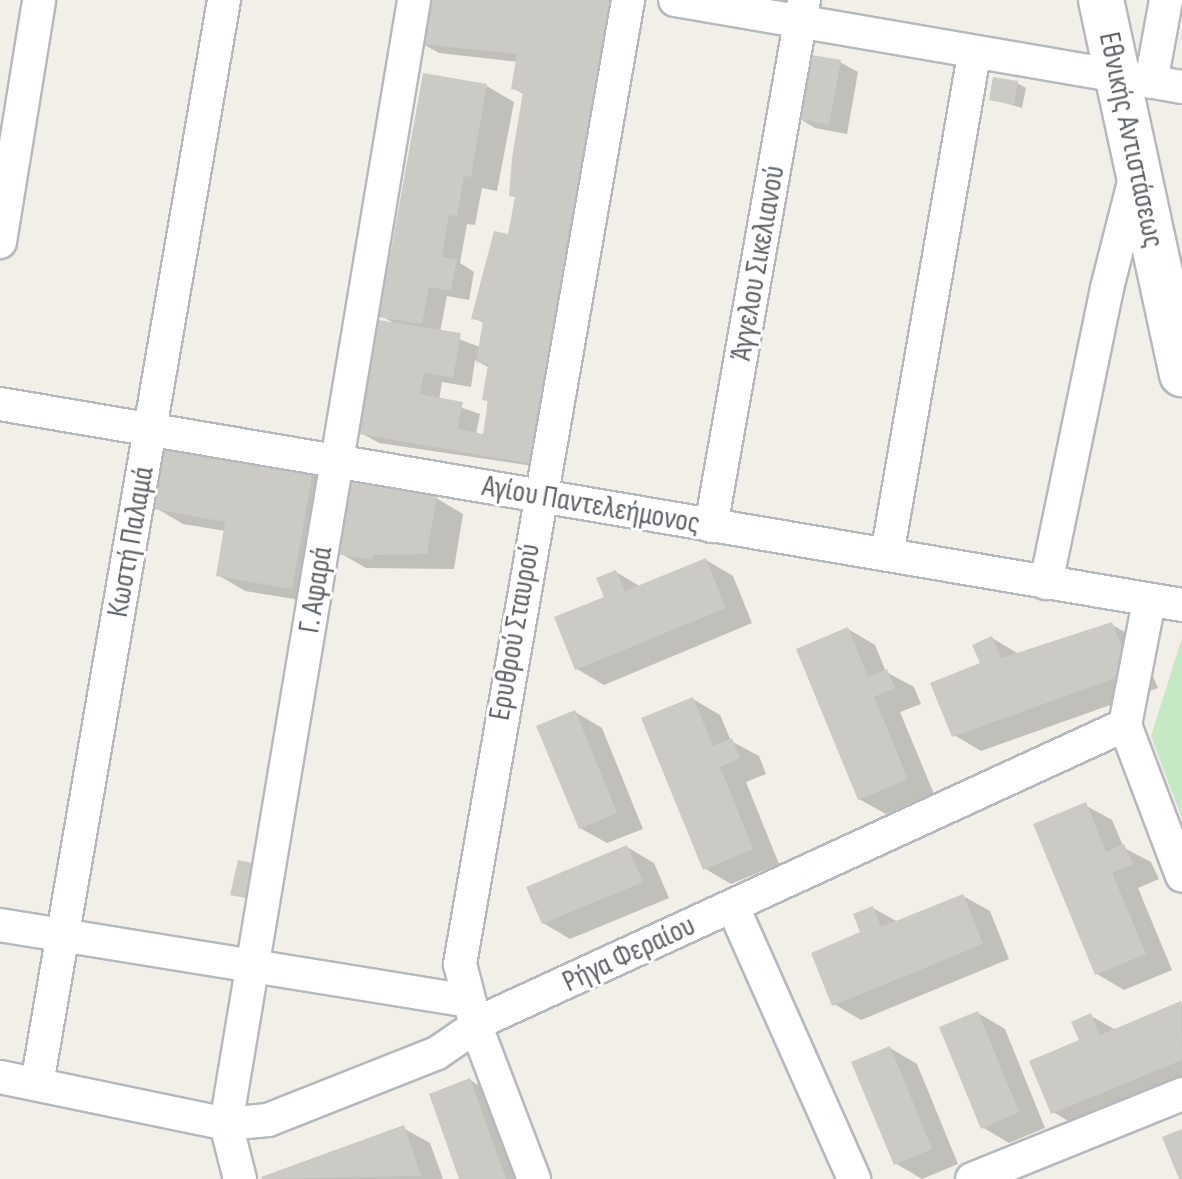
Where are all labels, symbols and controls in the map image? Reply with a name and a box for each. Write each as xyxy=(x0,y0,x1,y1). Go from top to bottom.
street label: Εθνικής Αντιστάσεως xyxy=(1091,29,1171,251)
street label: Άγγελου Σικελιανού xyxy=(723,163,793,363)
street label: Κωστή Παλαμά xyxy=(100,464,162,620)
street label: Αγίου Παντελεήμονος xyxy=(479,468,703,542)
street label: Ερυθρού Σταυρού xyxy=(482,541,548,723)
street label: Γ. Αφαρά xyxy=(291,544,341,636)
street label: Ρήγα Φεραίου xyxy=(557,908,701,1000)

